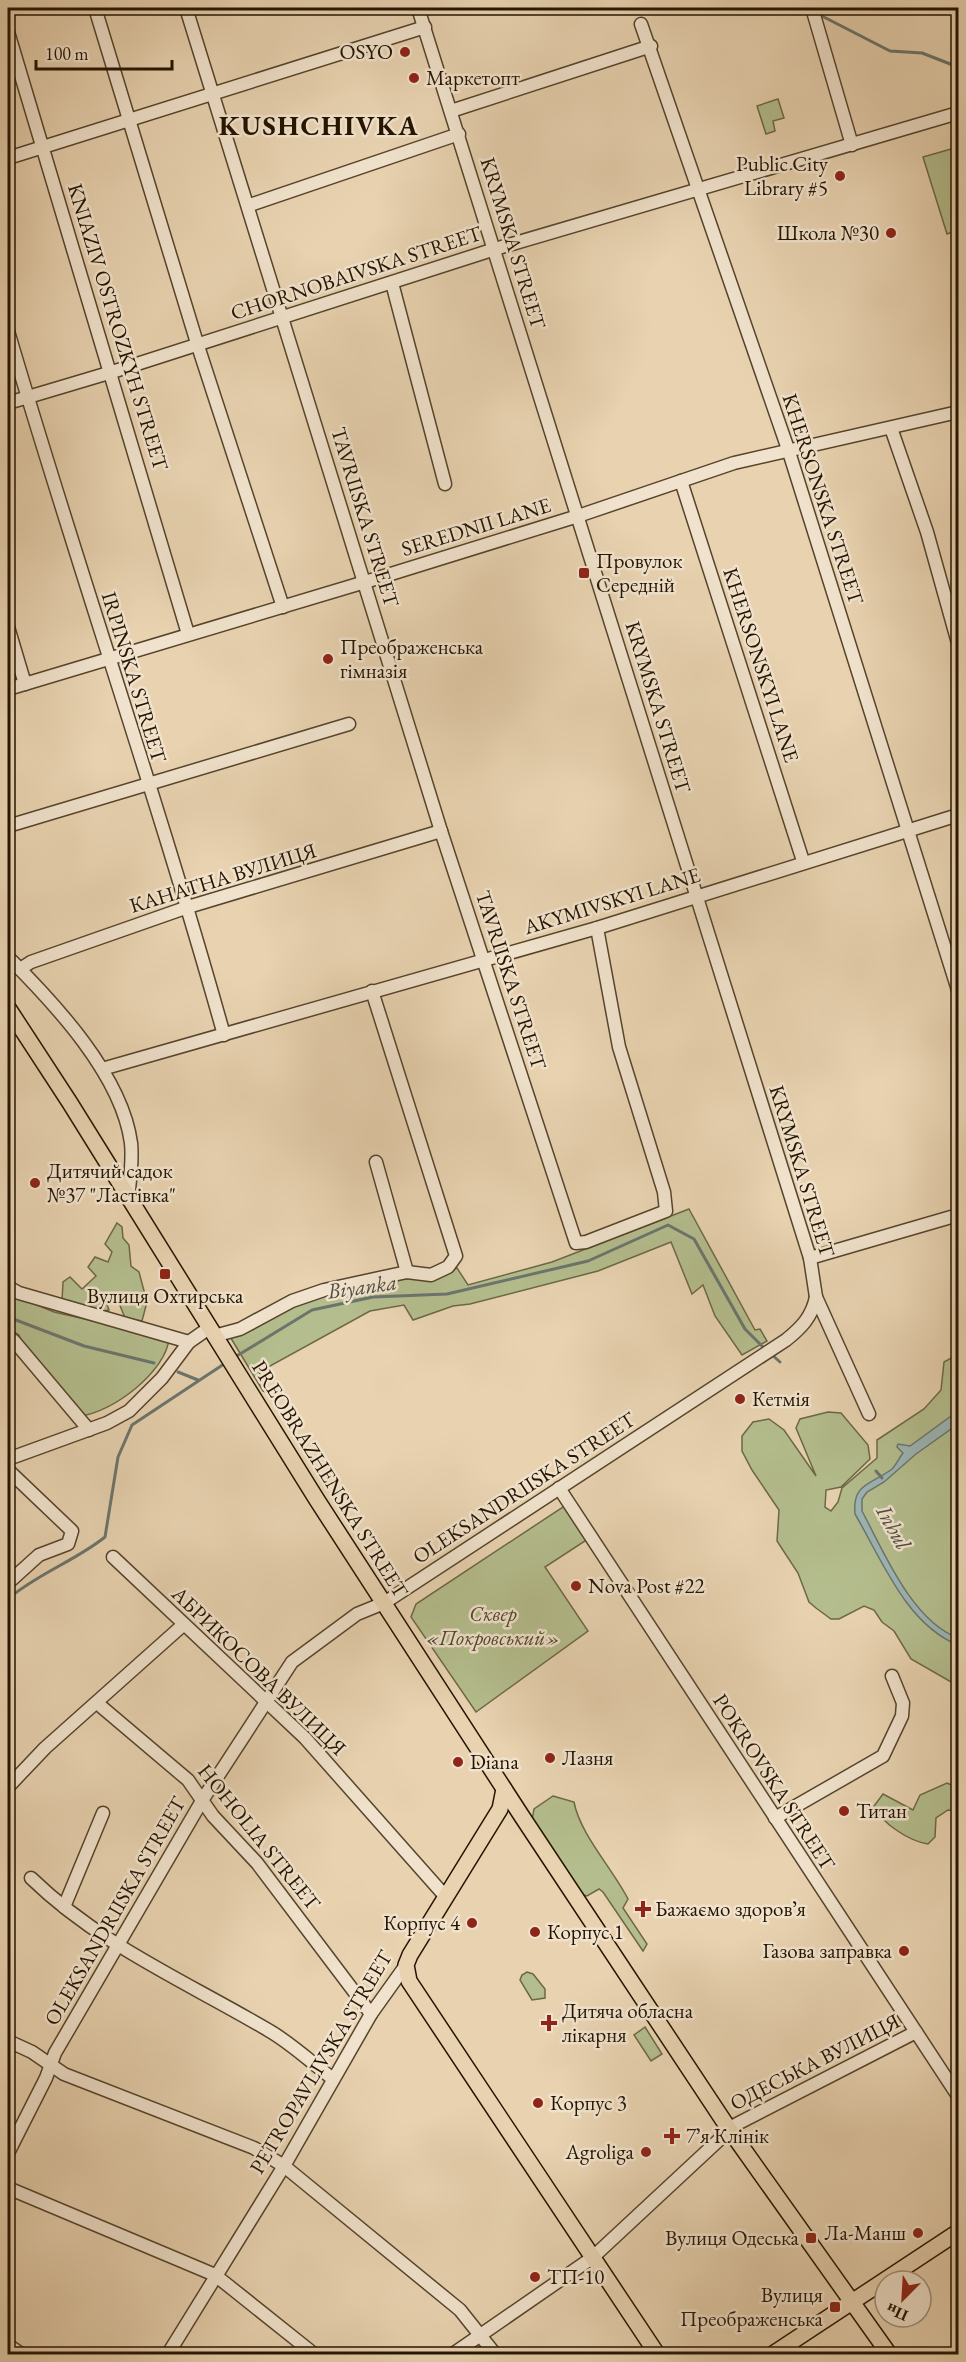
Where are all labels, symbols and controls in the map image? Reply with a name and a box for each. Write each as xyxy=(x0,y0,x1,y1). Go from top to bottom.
scale bar xyxy=(36,33,172,71)
place label: OSYO xyxy=(339,38,393,65)
text: 100 m xyxy=(45,42,89,65)
marker: OSYO xyxy=(398,45,412,59)
place label: Маркетопт xyxy=(426,64,520,91)
marker: Маркетопт xyxy=(407,71,421,85)
district label: KUSHCHIVKA xyxy=(219,108,419,143)
place label: Public City Library #5 xyxy=(736,150,829,201)
street label: KRYMSKA STREET xyxy=(475,154,553,333)
marker: Public City Library #5 xyxy=(833,169,847,183)
street label: KNIAZIV OSTROZKYH STREET xyxy=(62,180,175,474)
street label: CHORNOBAIVSKA STREET xyxy=(227,219,486,326)
place label: Школа №30 xyxy=(777,219,879,246)
marker: Школа №30 xyxy=(884,226,898,240)
street label: KHERSONSKA STREET xyxy=(777,390,871,608)
street label: TAVRIISKA STREET xyxy=(325,424,406,611)
street label: SEREDNII LANE xyxy=(398,491,554,562)
place label: Провулок Середній xyxy=(596,547,682,598)
street label: KHERSONSKYI LANE xyxy=(717,564,806,766)
marker: Провулок Середній xyxy=(577,566,591,580)
street label: IRPINSKA STREET xyxy=(96,588,174,766)
street label: KRYMSKA STREET xyxy=(620,618,698,797)
place label: Преображенська гімназія xyxy=(340,633,484,684)
marker: Преображенська гімназія xyxy=(321,652,335,666)
street label: КАНАТНА ВУЛИЦЯ xyxy=(126,836,320,919)
street label: AKYMIVSKYI LANE xyxy=(519,861,704,941)
street label: TAVRIISKA STREET xyxy=(470,887,553,1074)
street label: KRYMSKA STREET xyxy=(764,1082,842,1261)
place label: Дитячий садок №37 "Ластівка" xyxy=(47,1157,176,1208)
marker: Дитячий садок №37 "Ластівка" xyxy=(28,1176,42,1190)
marker: Вулиця Охтирська xyxy=(158,1267,172,1281)
water label: Biyanka xyxy=(325,1267,399,1306)
place label: Вулиця Охтирська xyxy=(87,1282,244,1309)
street label: PREOBRAZHENSKA STREET xyxy=(246,1355,415,1603)
place label: Кетмія xyxy=(752,1385,810,1412)
marker: Кетмія xyxy=(733,1392,747,1406)
street label: OLEKSANDRIISKA STREET xyxy=(407,1405,641,1570)
water label: Inhul xyxy=(869,1499,918,1555)
place label: Nova Post #22 xyxy=(588,1572,705,1599)
marker: Nova Post #22 xyxy=(569,1579,583,1593)
street label: АБРИКОСОВА ВУЛИЦЯ xyxy=(166,1580,352,1761)
park label: Сквер «Покровський» xyxy=(426,1600,560,1651)
street label: POKROVSKA STREET xyxy=(707,1688,842,1876)
place label: Лазня xyxy=(562,1744,613,1771)
place label: Diana xyxy=(470,1748,519,1775)
marker: Лазня xyxy=(543,1751,557,1765)
marker: Diana xyxy=(451,1755,465,1769)
street label: HOHOLIA STREET xyxy=(192,1758,327,1916)
street label: OLEKSANDRIISKA STREET xyxy=(38,1791,192,2030)
place label: Титан xyxy=(856,1797,907,1824)
marker: Титан xyxy=(837,1804,851,1818)
place label: Бажаємо здоровʼя xyxy=(655,1895,806,1922)
marker: Бажаємо здоровʼя xyxy=(636,1902,650,1916)
place label: Корпус 4 xyxy=(383,1909,461,1936)
marker: Корпус 4 xyxy=(465,1916,479,1930)
place label: Корпус 1 xyxy=(547,1918,624,1945)
marker: Корпус 1 xyxy=(528,1925,542,1939)
place label: Газова заправка xyxy=(763,1937,893,1964)
street label: PETROPAVLIVSKA STREET xyxy=(243,1944,399,2178)
marker: Газова заправка xyxy=(897,1944,911,1958)
place label: Дитяча обласна лікарня xyxy=(562,1997,694,2048)
street label: ОДЕСЬКА ВУЛИЦЯ xyxy=(725,2007,904,2116)
marker: Дитяча обласна лікарня xyxy=(540,2014,558,2032)
place label: Корпус 3 xyxy=(550,2089,627,2116)
marker: Корпус 3 xyxy=(531,2096,545,2110)
place label: 7ʼя Клінік xyxy=(686,2122,769,2149)
marker: 7ʼя Клінік xyxy=(663,2127,681,2145)
place label: Agroliga xyxy=(565,2138,635,2165)
marker: Agroliga xyxy=(639,2145,653,2159)
place label: Ла-Манш xyxy=(825,2219,906,2246)
place label: Вулиця Одеська xyxy=(665,2224,800,2251)
marker: Ла-Манш xyxy=(911,2226,925,2240)
marker: Вулиця Одеська xyxy=(804,2231,818,2245)
place label: ТП-10 xyxy=(547,2263,604,2290)
north arrow xyxy=(873,2269,933,2329)
marker: ТП-10 xyxy=(528,2270,542,2284)
place label: Вулиця Преображенська xyxy=(680,2281,824,2332)
text: Пн xyxy=(883,2298,911,2326)
marker: Вулиця Преображенська xyxy=(828,2300,842,2314)

